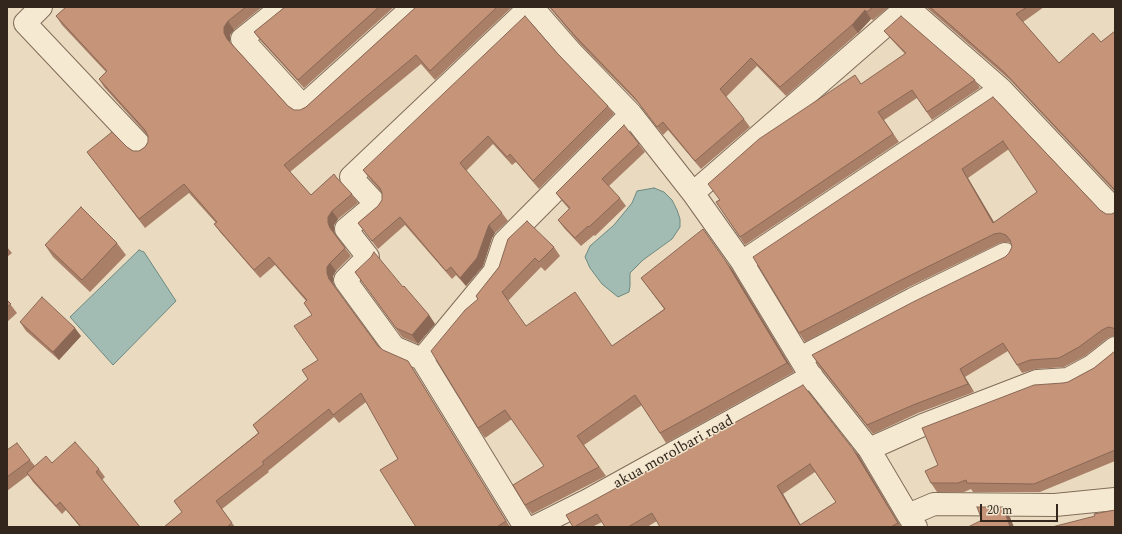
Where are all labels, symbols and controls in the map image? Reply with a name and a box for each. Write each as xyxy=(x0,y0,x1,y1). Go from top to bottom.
street label: akua morolbari road xyxy=(611,413,737,493)
scale bar xyxy=(982,496,1060,522)
text: 20 m xyxy=(987,501,1012,520)

